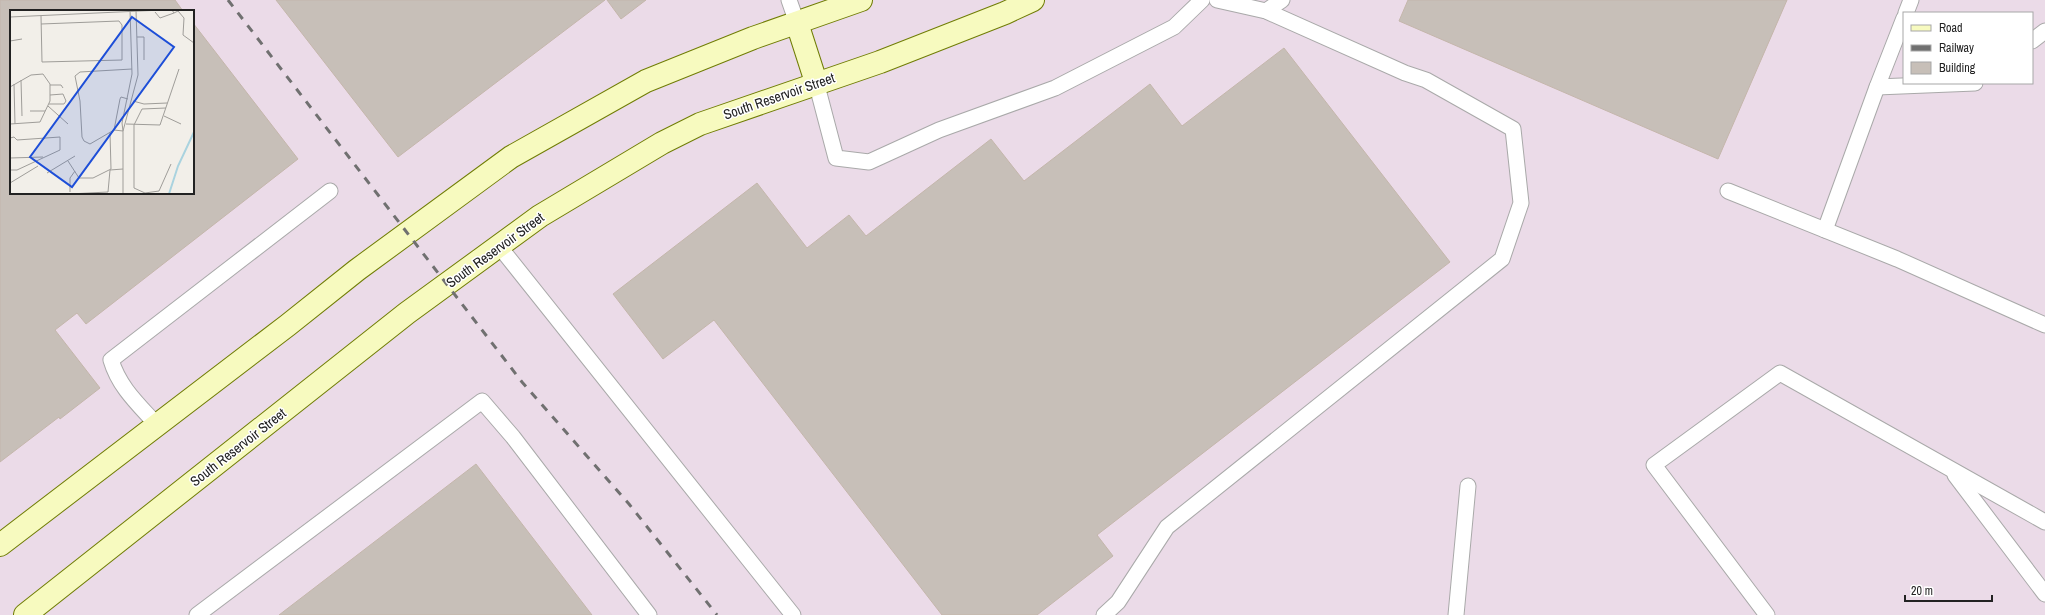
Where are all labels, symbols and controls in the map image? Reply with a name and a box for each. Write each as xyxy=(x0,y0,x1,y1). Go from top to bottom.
inset map xyxy=(10,10,194,194)
legend xyxy=(1903,12,2033,84)
text: Road xyxy=(1939,20,1963,36)
text: Railway xyxy=(1939,40,1974,56)
text: Building xyxy=(1939,60,1976,76)
street label: South Reservoir Street xyxy=(721,68,837,124)
street label: South Reservoir Street xyxy=(442,208,548,292)
street label: South Reservoir Street xyxy=(186,404,290,490)
scale bar xyxy=(1905,577,1992,603)
text: 20 m xyxy=(1911,583,1933,599)

